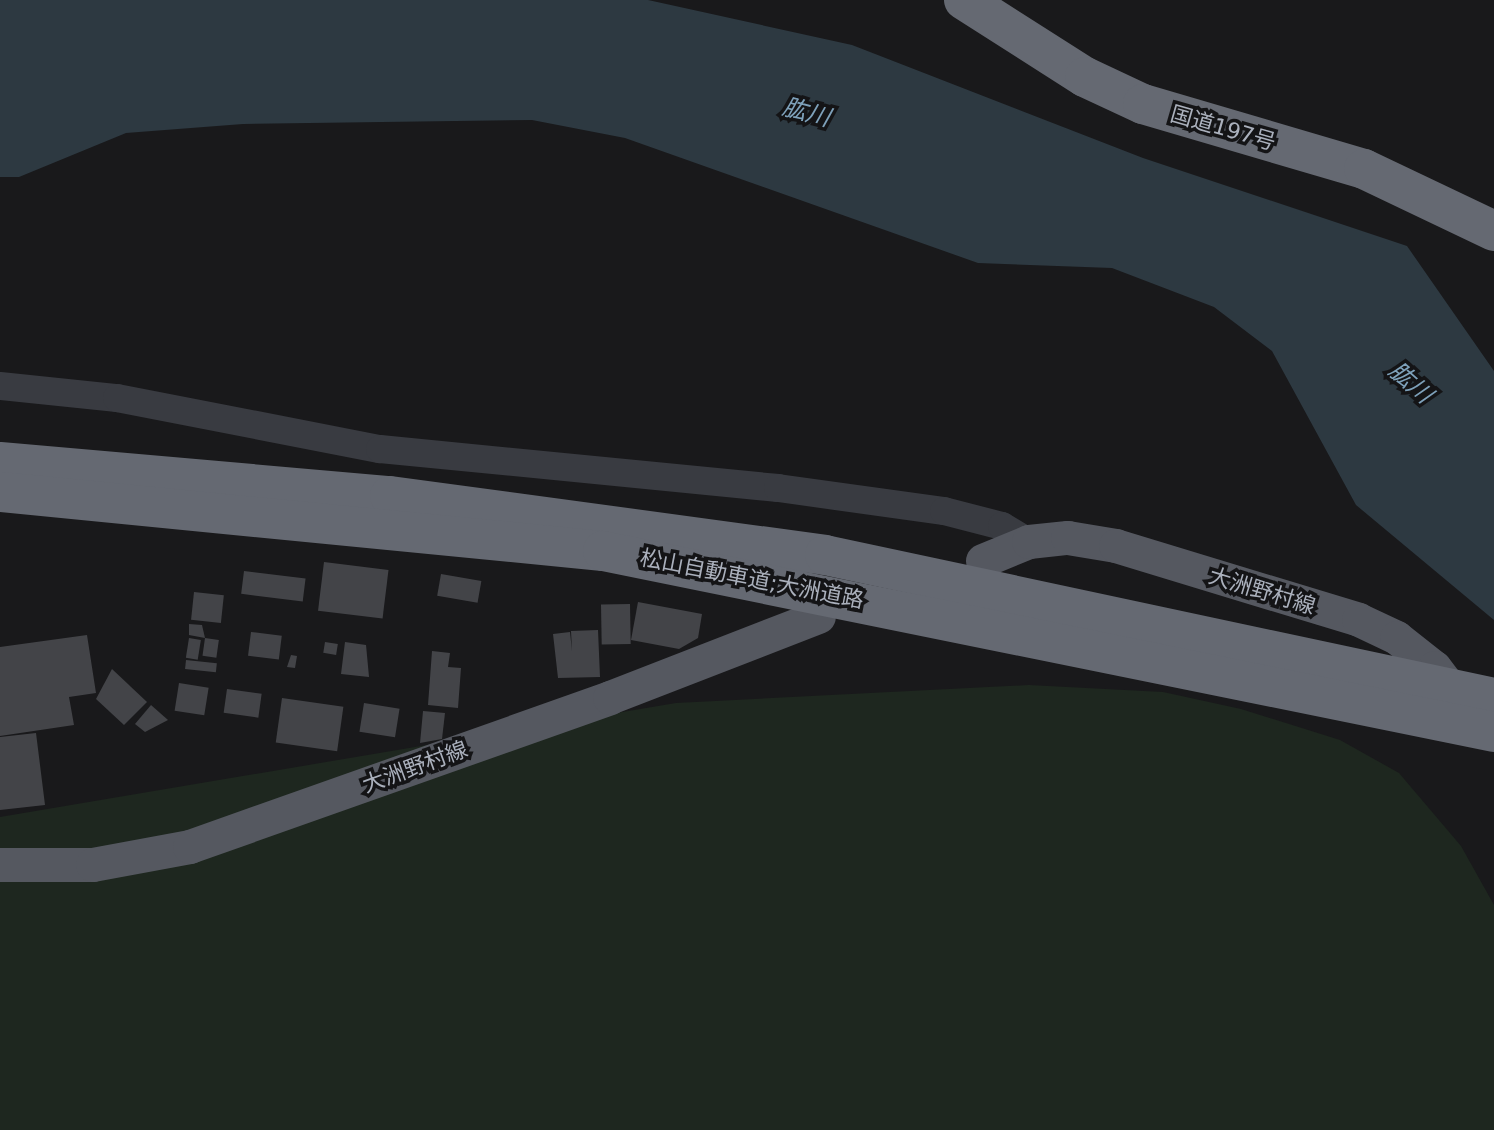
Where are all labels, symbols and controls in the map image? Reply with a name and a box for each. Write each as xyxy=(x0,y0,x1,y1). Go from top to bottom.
water label: 肱川 xyxy=(779,93,833,133)
street label: 国道197号 xyxy=(1167,100,1279,156)
water label: 肱川 xyxy=(1382,356,1438,410)
street label: 松山自動車道;大洲道路 xyxy=(638,544,866,614)
street label: 大洲野村線 xyxy=(1206,562,1318,620)
street label: 大洲野村線 xyxy=(359,736,471,798)

